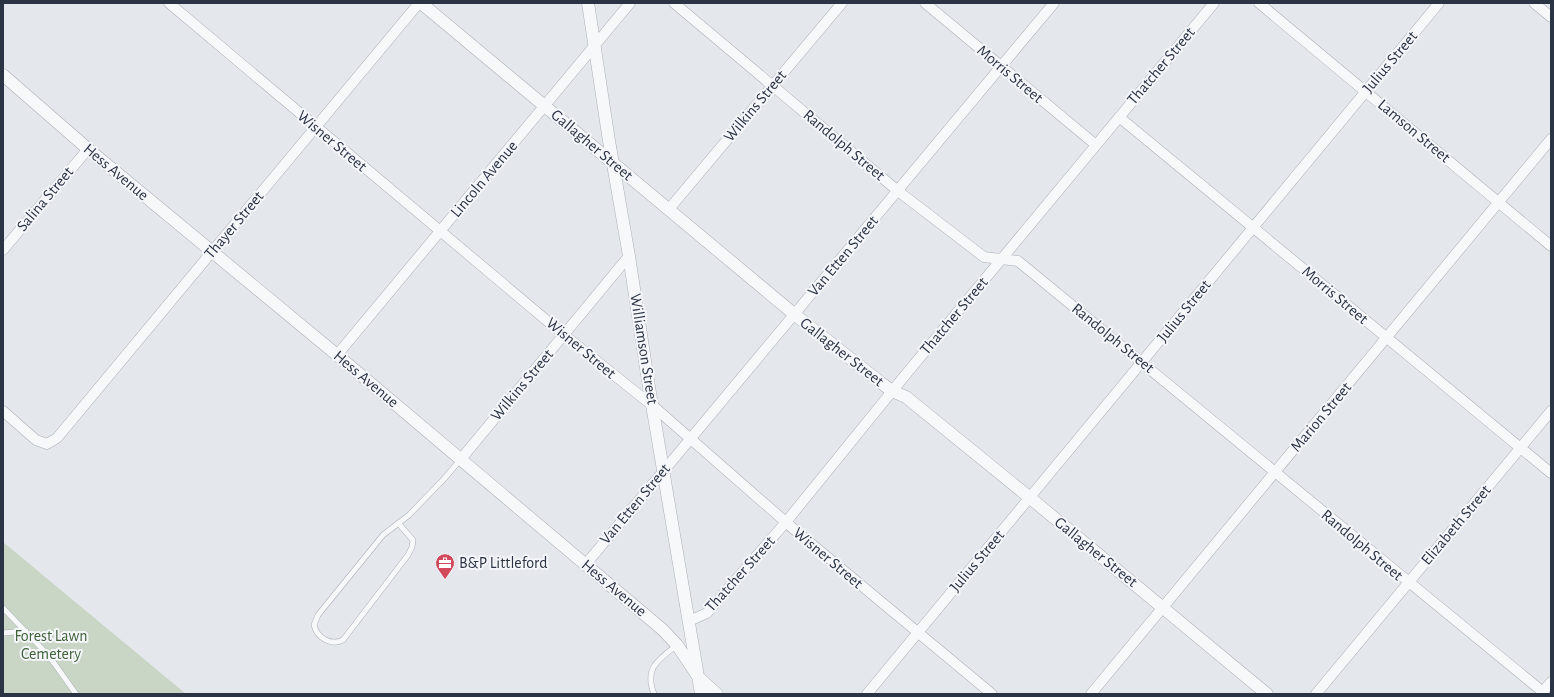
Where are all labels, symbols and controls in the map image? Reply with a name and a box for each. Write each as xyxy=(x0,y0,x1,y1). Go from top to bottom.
street label: Thatcher Street xyxy=(1124,24,1198,108)
street label: Julius Street xyxy=(1360,28,1420,96)
street label: Morris Street xyxy=(974,42,1046,106)
street label: Wilkins Street xyxy=(721,67,789,145)
street label: Lamson Street xyxy=(1375,96,1453,166)
street label: Gallagher Street xyxy=(548,106,636,184)
street label: Randolph Street xyxy=(800,106,888,184)
street label: Wisner Street xyxy=(294,107,370,175)
street label: Lincoln Avenue xyxy=(448,138,520,220)
street label: Hess Avenue xyxy=(81,140,151,204)
street label: Salina Street xyxy=(14,164,76,234)
street label: Thayer Street xyxy=(201,188,267,262)
street label: Van Etten Street xyxy=(805,213,881,299)
street label: Morris Street xyxy=(1299,263,1371,327)
street label: Thatcher Street xyxy=(917,274,991,358)
street label: Julius Street xyxy=(1154,277,1214,345)
street label: Williamson Street xyxy=(627,292,661,406)
street label: Randolph Street xyxy=(1069,300,1157,376)
street label: Wisner Street xyxy=(543,314,619,382)
street label: Gallagher Street xyxy=(797,315,887,389)
street label: Wilkins Street xyxy=(488,346,556,424)
street label: Hess Avenue xyxy=(331,347,401,411)
street label: Marion Street xyxy=(1288,379,1354,455)
street label: Van Etten Street xyxy=(597,461,673,547)
street label: Elizabeth Street xyxy=(1418,482,1494,568)
street label: Randolph Street xyxy=(1318,506,1406,584)
street label: Gallagher Street xyxy=(1052,514,1140,590)
street label: Wisner Street xyxy=(790,524,866,592)
street label: Julius Street xyxy=(947,527,1007,595)
street label: Thatcher Street xyxy=(702,533,778,615)
office icon: B&P Littleford xyxy=(434,552,456,580)
place label: B&P Littleford xyxy=(459,555,547,571)
street label: Hess Avenue xyxy=(579,556,649,620)
park label: Forest Lawn Cemetery xyxy=(14,628,88,663)

